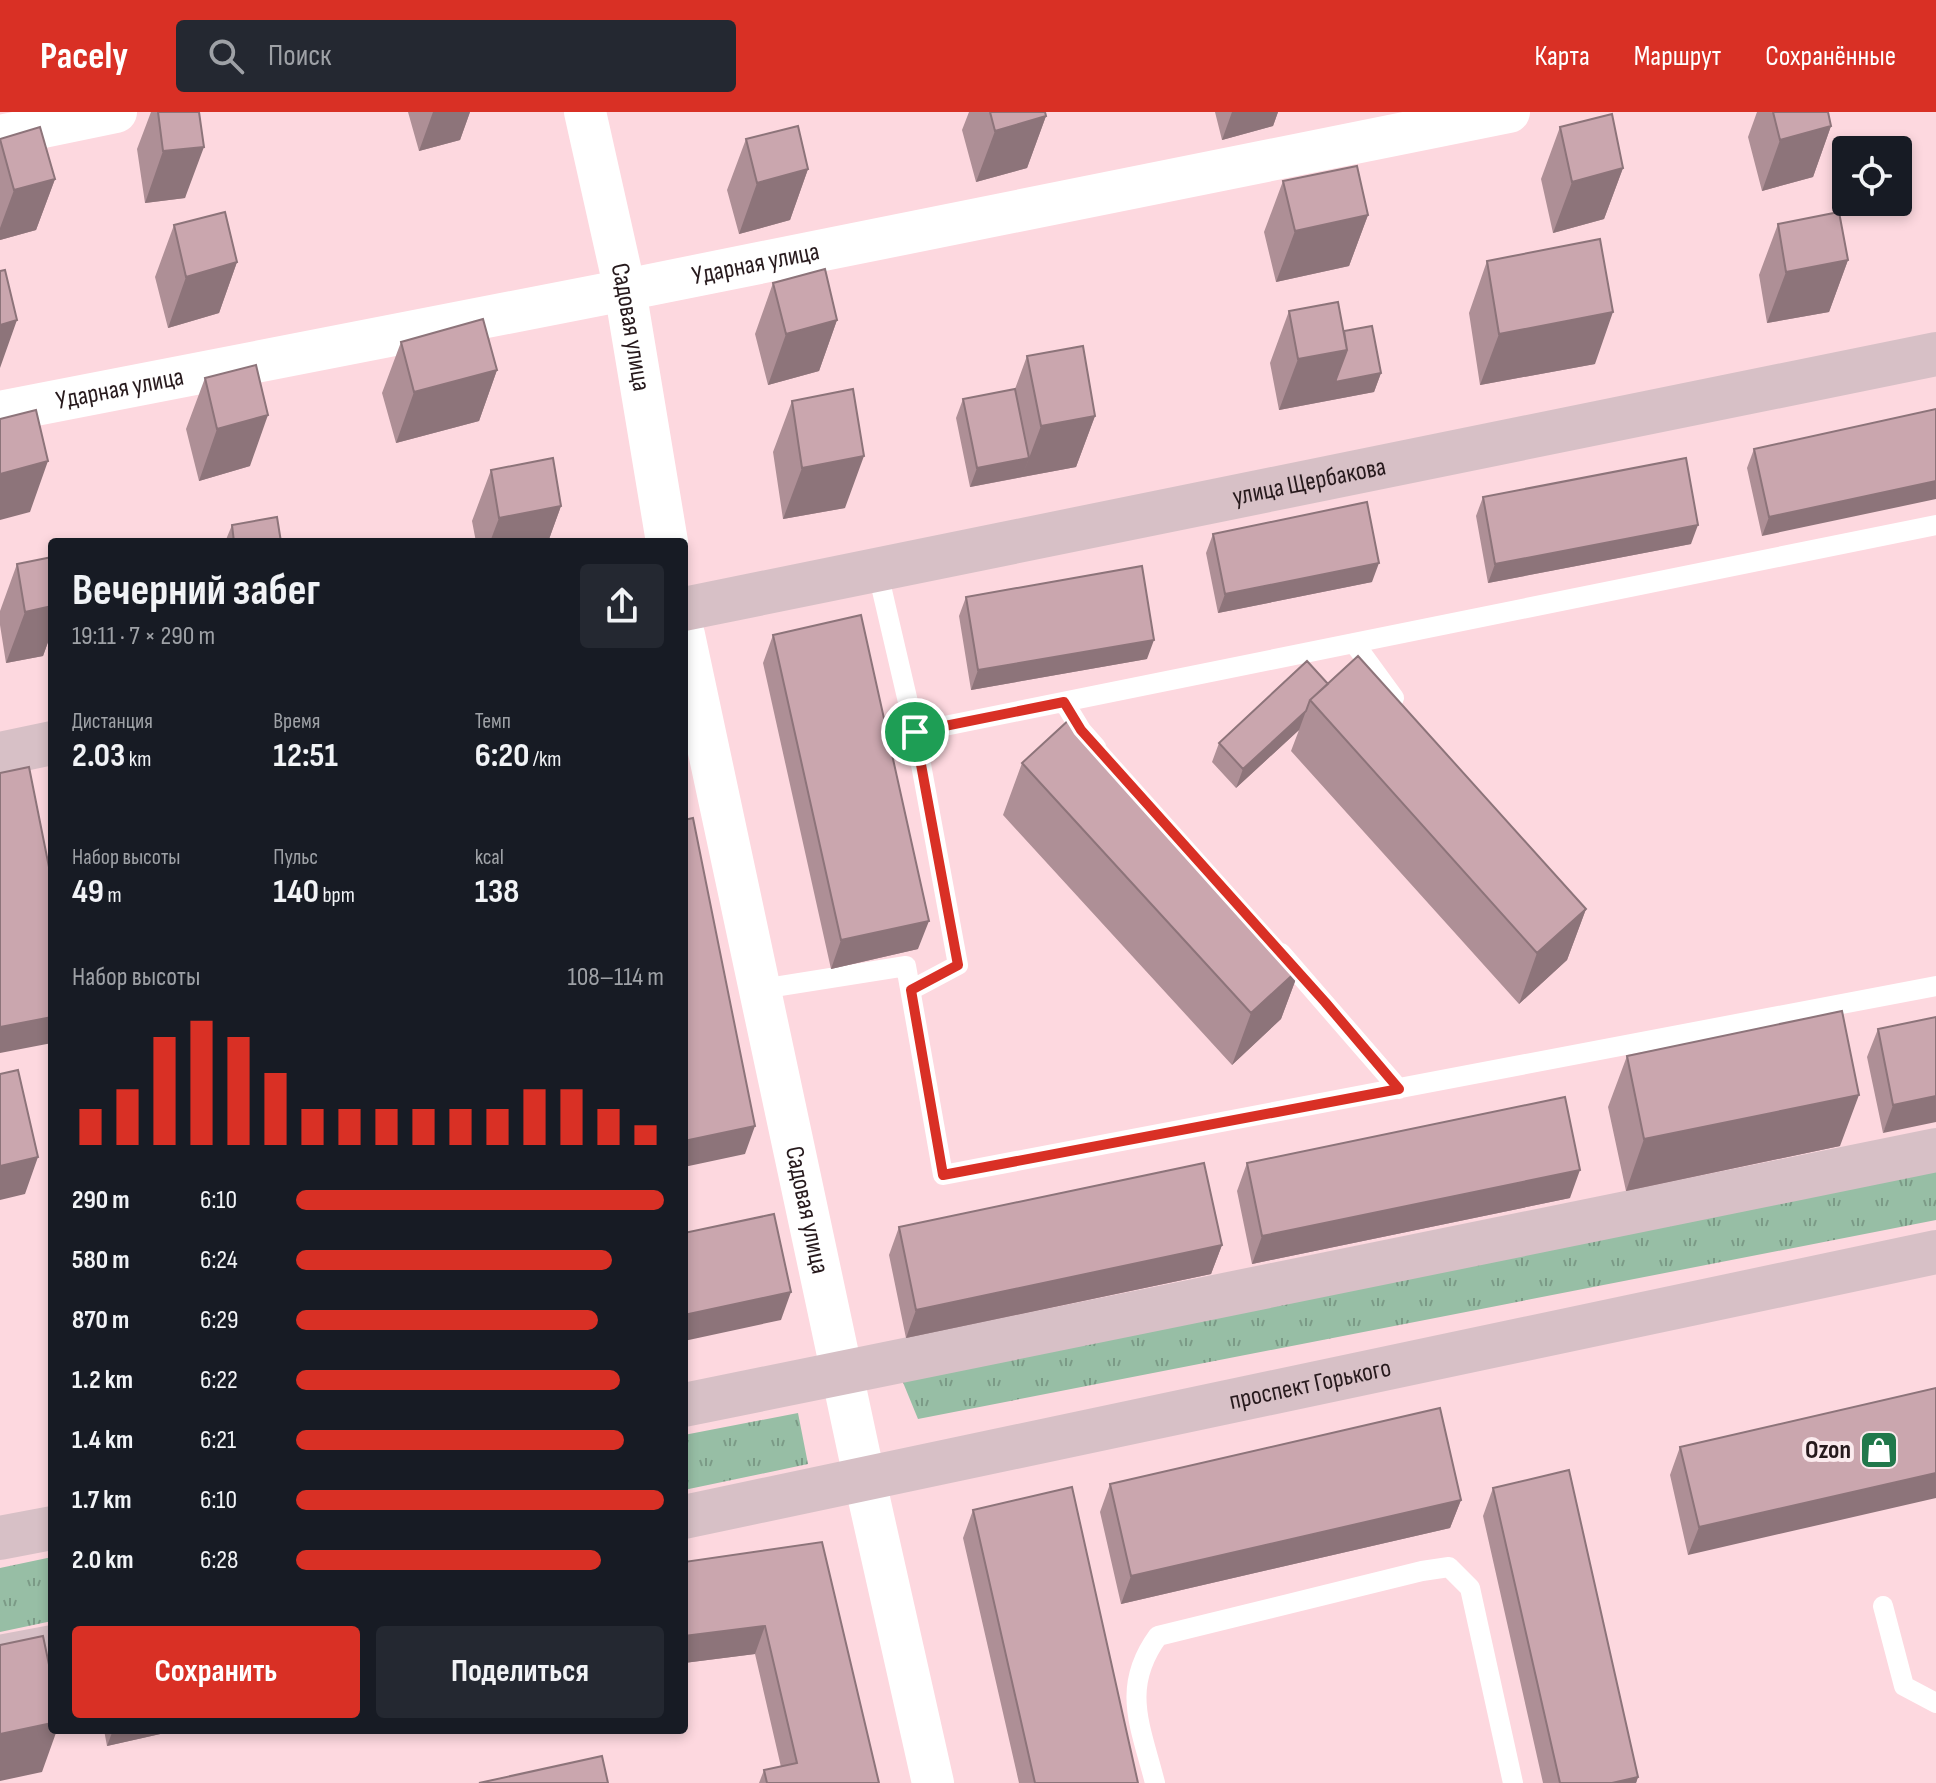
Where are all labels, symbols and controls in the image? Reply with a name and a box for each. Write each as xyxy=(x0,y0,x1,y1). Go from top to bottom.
search box xyxy=(176,20,736,92)
text: Pacely xyxy=(40,34,128,79)
icon: search xyxy=(204,34,248,78)
text: Поиск xyxy=(268,38,331,74)
text: Карта xyxy=(1535,40,1590,73)
text: Маршрут xyxy=(1634,40,1721,73)
text: Сохранённые xyxy=(1765,40,1896,73)
map controls xyxy=(1832,136,1912,216)
button: locate xyxy=(1832,136,1912,216)
street label: Ударная улица xyxy=(689,236,822,292)
street label: Садовая улица xyxy=(604,260,657,393)
street label: Ударная улица xyxy=(53,361,186,416)
street label: улица Щербакова xyxy=(1230,451,1389,512)
text: Вечерний забег xyxy=(72,564,320,617)
button: share xyxy=(580,564,664,648)
text: 19:11 · 7 × 290 m xyxy=(72,621,215,652)
pin xyxy=(881,698,949,766)
text: Дистанция xyxy=(72,708,153,735)
text: Время xyxy=(273,708,320,735)
text: Темп xyxy=(475,708,511,735)
icon: arrive xyxy=(893,710,937,754)
text: 2.03 xyxy=(72,735,125,776)
text: 12:51 xyxy=(273,735,338,776)
text: 6:20 xyxy=(475,735,529,776)
text: km xyxy=(125,746,151,773)
text: /km xyxy=(529,746,561,773)
text: Набор высоты xyxy=(72,844,181,871)
text: Пульс xyxy=(273,844,318,871)
text: kcal xyxy=(475,844,504,871)
text: 49 xyxy=(72,871,104,912)
text: 140 xyxy=(273,871,319,912)
text: 138 xyxy=(475,871,519,912)
text: m xyxy=(104,882,122,909)
text: bpm xyxy=(319,882,355,909)
text: Набор высоты xyxy=(72,962,200,993)
text: 108–114 m xyxy=(568,962,664,993)
street label: Садовая улица xyxy=(778,1143,836,1277)
text: 290 m xyxy=(72,1185,129,1216)
text: 6:10 xyxy=(200,1185,237,1216)
text: 580 m xyxy=(72,1245,129,1276)
text: 6:24 xyxy=(200,1245,238,1276)
text: 870 m xyxy=(72,1305,129,1336)
text: 6:29 xyxy=(200,1305,239,1336)
street label: проспект Горького xyxy=(1226,1352,1394,1417)
text: 1.2 km xyxy=(72,1365,133,1396)
text: 6:22 xyxy=(200,1365,238,1396)
text: 1.4 km xyxy=(72,1425,133,1456)
text: 6:21 xyxy=(200,1425,236,1456)
shop icon: Ozon xyxy=(1858,1429,1900,1471)
place label: Ozon xyxy=(1805,1435,1851,1466)
text: 1.7 km xyxy=(72,1485,131,1516)
text: 6:10 xyxy=(200,1485,237,1516)
text: 2.0 km xyxy=(72,1545,133,1576)
text: 6:28 xyxy=(200,1545,238,1576)
button: Сохранить xyxy=(72,1626,360,1718)
button: Поделиться xyxy=(376,1626,664,1718)

